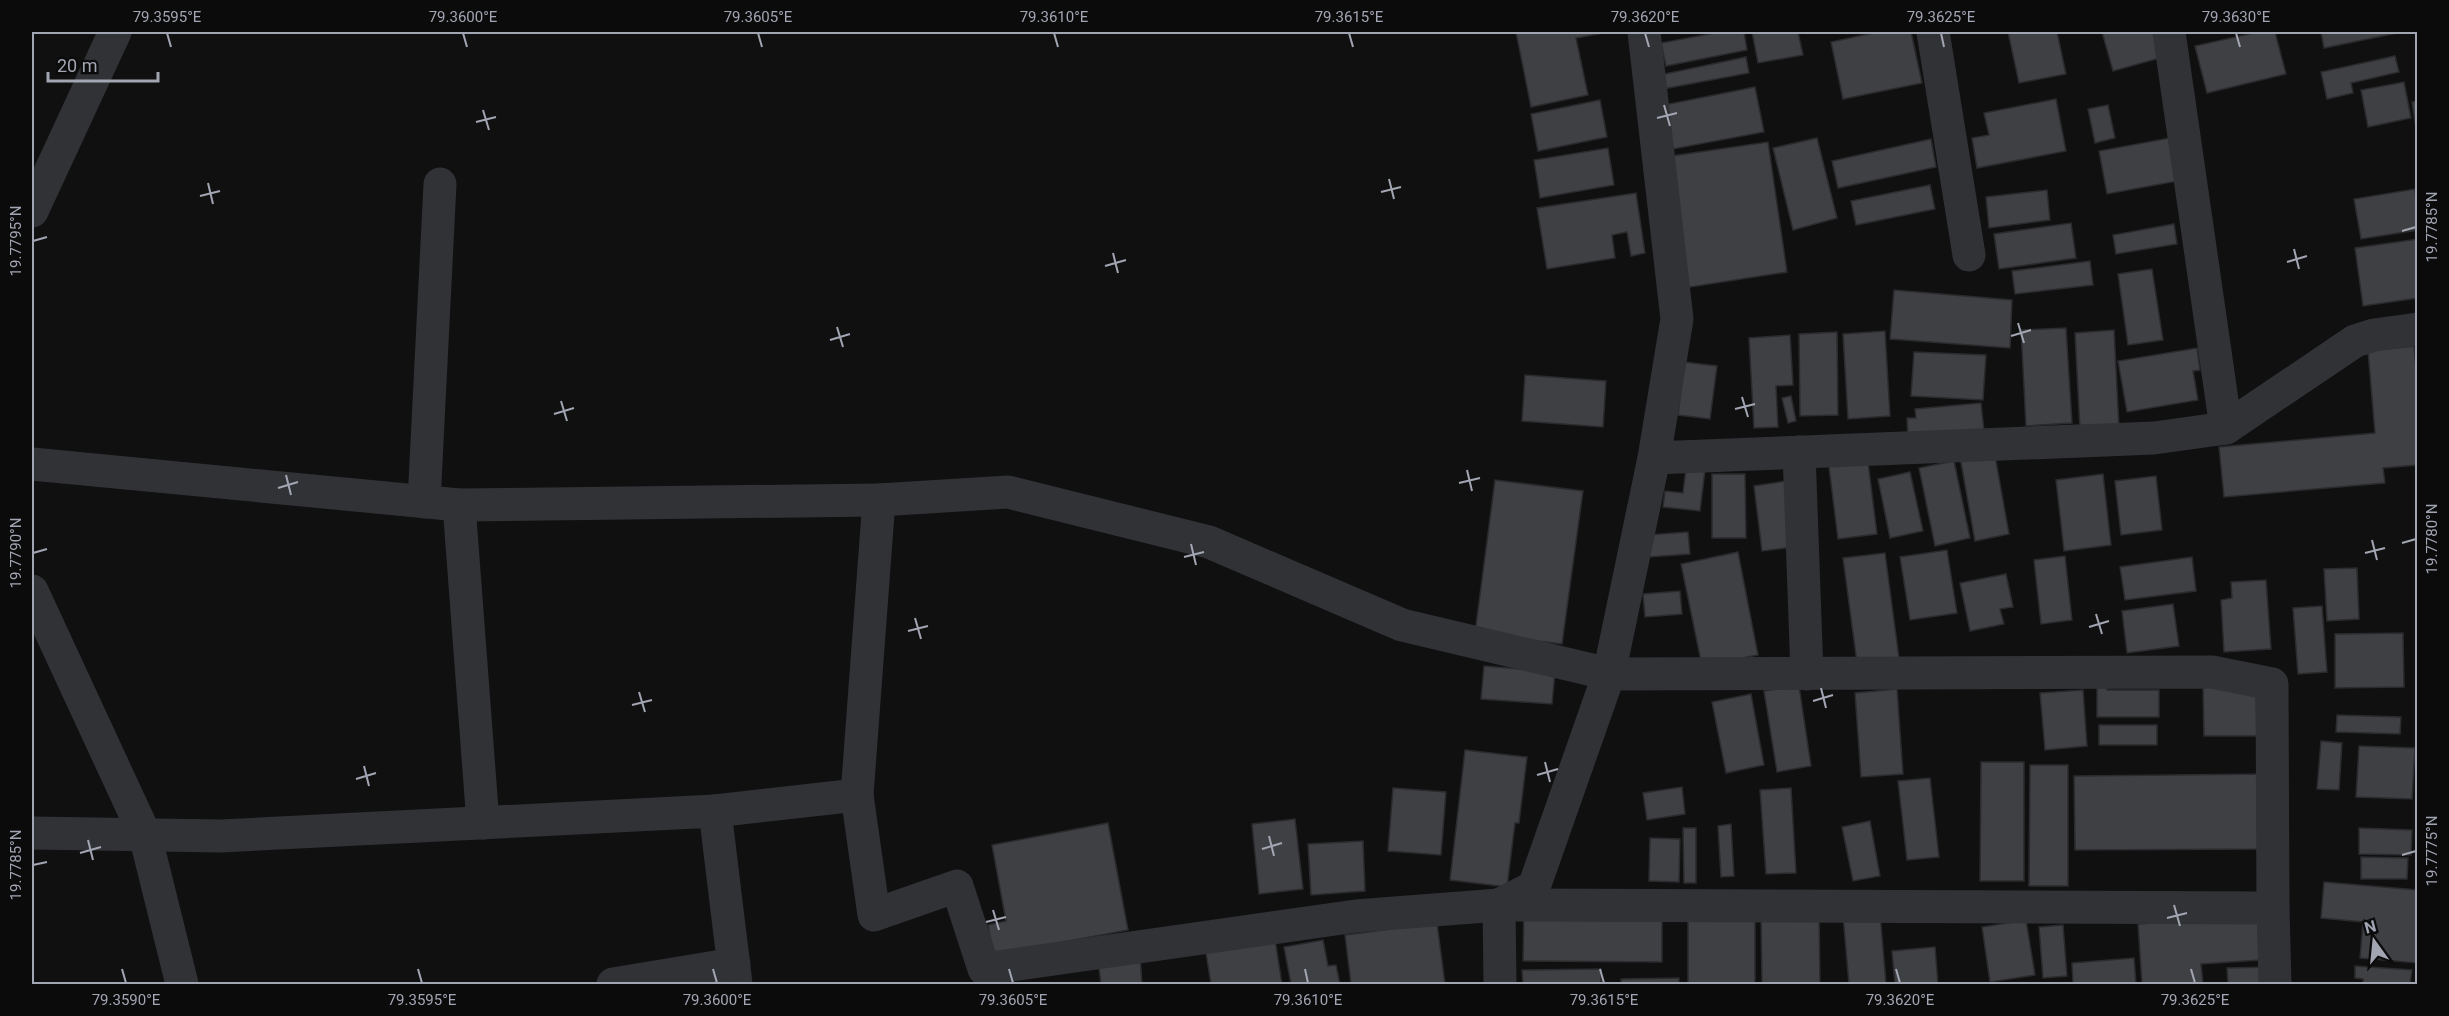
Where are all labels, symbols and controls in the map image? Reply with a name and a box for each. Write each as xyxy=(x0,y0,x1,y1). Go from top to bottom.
text: 79.3595°E xyxy=(133,8,202,26)
text: 79.3600°E xyxy=(429,8,498,26)
text: 79.3605°E xyxy=(724,8,793,26)
text: 79.3610°E xyxy=(1020,8,1089,26)
text: 79.3615°E xyxy=(1315,8,1384,26)
text: 79.3620°E xyxy=(1611,8,1680,26)
text: 79.3625°E xyxy=(1907,8,1976,26)
text: 79.3630°E xyxy=(2202,8,2271,26)
scale bar xyxy=(48,45,158,83)
text: 20 m xyxy=(57,55,97,76)
text: 19.7785°N xyxy=(2423,192,2441,262)
text: 19.7795°N xyxy=(7,206,25,276)
text: 19.7780°N xyxy=(2423,504,2441,574)
text: 19.7790°N xyxy=(7,518,25,588)
text: 19.7775°N xyxy=(2423,816,2441,886)
text: 19.7785°N xyxy=(7,830,25,900)
north arrow xyxy=(2344,911,2404,971)
text: N xyxy=(2362,916,2378,938)
text: 79.3590°E xyxy=(92,991,161,1009)
text: 79.3595°E xyxy=(388,991,457,1009)
text: 79.3600°E xyxy=(683,991,752,1009)
text: 79.3605°E xyxy=(979,991,1048,1009)
text: 79.3610°E xyxy=(1274,991,1343,1009)
text: 79.3615°E xyxy=(1570,991,1639,1009)
text: 79.3620°E xyxy=(1866,991,1935,1009)
text: 79.3625°E xyxy=(2161,991,2230,1009)

